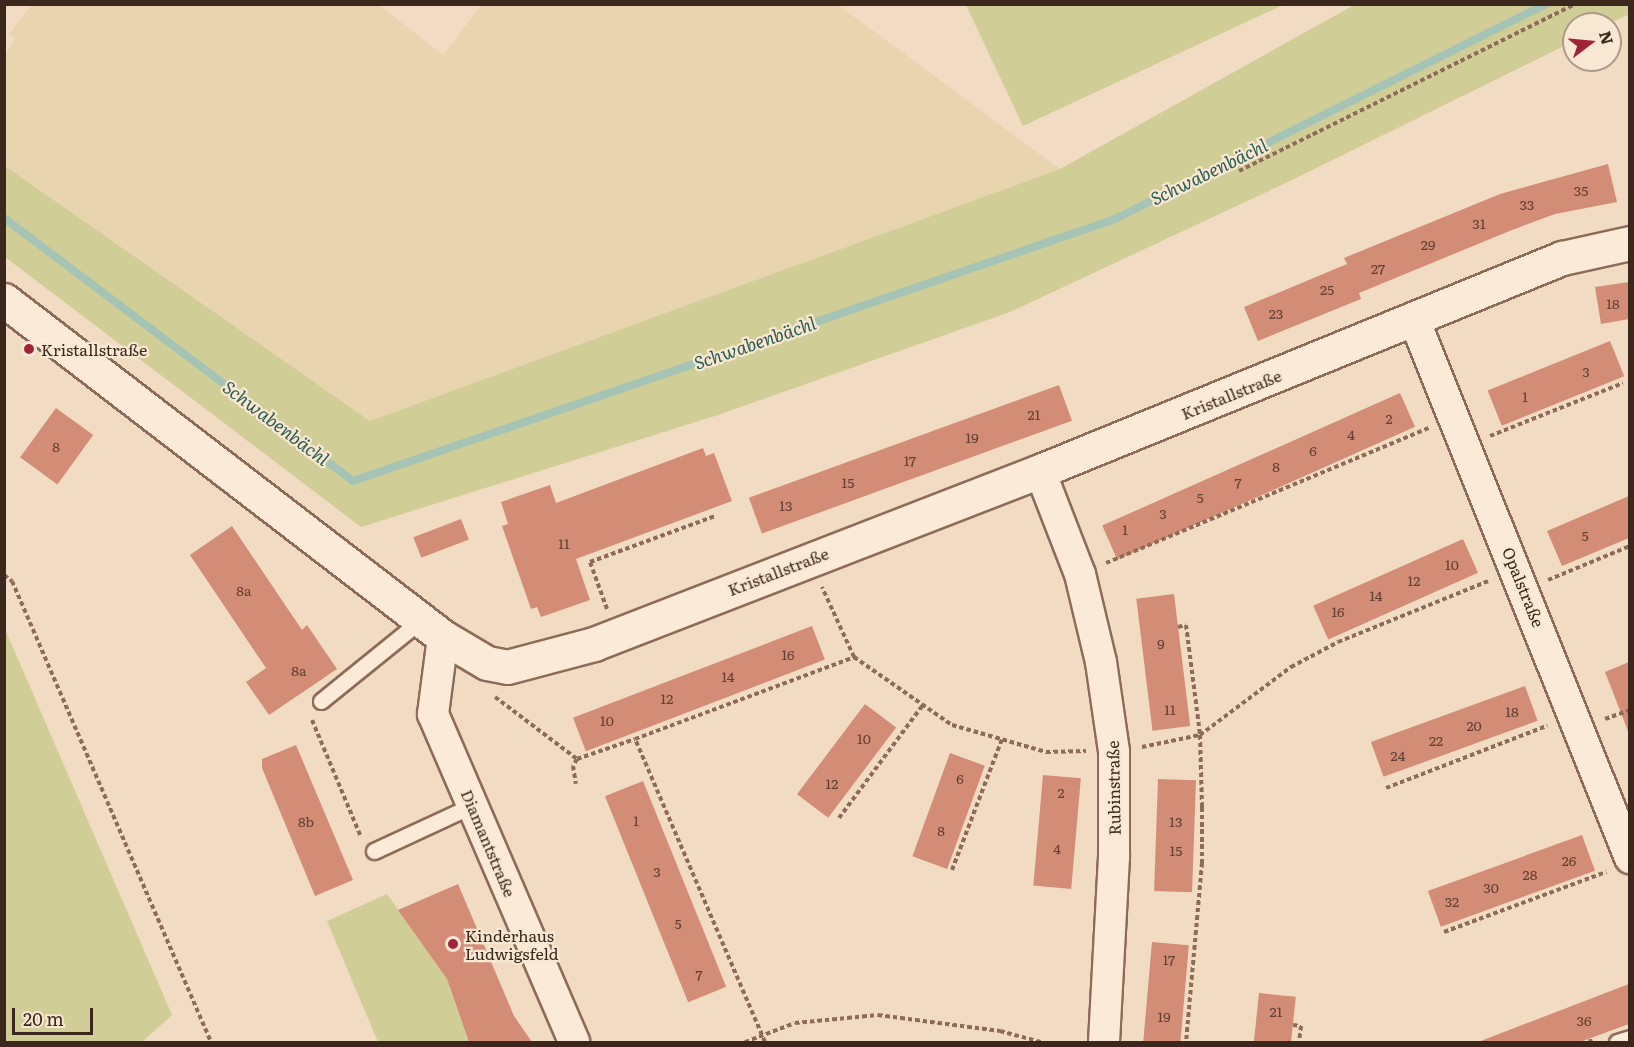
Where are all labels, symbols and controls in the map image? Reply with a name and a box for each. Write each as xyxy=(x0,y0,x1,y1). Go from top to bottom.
north arrow xyxy=(1562,12,1622,72)
text: N xyxy=(1594,28,1621,47)
water label: Schwabenbächl xyxy=(1147,134,1271,210)
house number: 35 xyxy=(1574,182,1588,198)
house number: 33 xyxy=(1520,196,1534,212)
house number: 31 xyxy=(1472,215,1486,231)
house number: 29 xyxy=(1421,236,1435,252)
house number: 27 xyxy=(1371,260,1385,276)
house number: 25 xyxy=(1320,281,1334,297)
house number: 18 xyxy=(1606,295,1620,311)
house number: 23 xyxy=(1269,305,1283,321)
water label: Schwabenbächl xyxy=(691,312,819,374)
place label: Kristallstraße xyxy=(41,339,147,359)
marker: Kristallstraße xyxy=(22,342,36,356)
house number: 3 xyxy=(1582,363,1590,379)
street label: Kristallstraße xyxy=(1178,365,1284,423)
water label: Schwabenbächl xyxy=(219,376,333,470)
house number: 1 xyxy=(1522,388,1528,404)
house number: 21 xyxy=(1028,406,1040,422)
house number: 2 xyxy=(1385,410,1393,426)
house number: 4 xyxy=(1347,426,1355,442)
house number: 19 xyxy=(965,429,979,445)
house number: 8 xyxy=(52,438,60,454)
house number: 6 xyxy=(1309,442,1317,458)
house number: 17 xyxy=(904,452,916,468)
house number: 8 xyxy=(1272,458,1280,474)
house number: 15 xyxy=(842,474,854,490)
house number: 7 xyxy=(1234,474,1242,490)
house number: 5 xyxy=(1196,489,1204,505)
house number: 13 xyxy=(779,497,793,513)
house number: 3 xyxy=(1159,505,1167,521)
house number: 1 xyxy=(1122,521,1128,537)
house number: 5 xyxy=(1581,527,1589,543)
house number: 11 xyxy=(558,535,570,551)
street label: Kristallstraße xyxy=(725,543,831,599)
street label: Opalstraße xyxy=(1499,544,1549,630)
house number: 10 xyxy=(1445,556,1459,572)
house number: 12 xyxy=(1408,572,1420,588)
house number: 8a xyxy=(236,582,252,598)
house number: 14 xyxy=(1370,587,1382,603)
house number: 16 xyxy=(1331,603,1345,619)
house number: 9 xyxy=(1157,635,1165,651)
house number: 16 xyxy=(781,646,795,662)
house number: 8a xyxy=(291,662,307,678)
house number: 14 xyxy=(722,668,734,684)
house number: 12 xyxy=(661,690,673,706)
house number: 11 xyxy=(1164,701,1176,717)
house number: 18 xyxy=(1505,703,1519,719)
house number: 10 xyxy=(600,712,614,728)
house number: 20 xyxy=(1466,717,1482,733)
house number: 10 xyxy=(857,730,871,746)
house number: 22 xyxy=(1429,732,1443,748)
street label: Rubinstraße xyxy=(1103,740,1123,836)
house number: 24 xyxy=(1391,747,1405,763)
house number: 6 xyxy=(956,770,964,786)
house number: 12 xyxy=(826,775,838,791)
house number: 2 xyxy=(1057,784,1065,800)
street label: Diamantstraße xyxy=(458,786,520,900)
house number: 1 xyxy=(633,812,639,828)
house number: 8b xyxy=(298,813,314,829)
house number: 13 xyxy=(1169,813,1183,829)
house number: 8 xyxy=(937,822,945,838)
house number: 4 xyxy=(1053,840,1061,856)
house number: 15 xyxy=(1170,842,1182,858)
house number: 26 xyxy=(1562,852,1576,868)
house number: 3 xyxy=(653,863,661,879)
house number: 28 xyxy=(1523,866,1537,882)
house number: 30 xyxy=(1483,879,1499,895)
house number: 32 xyxy=(1445,893,1459,909)
house number: 5 xyxy=(674,915,682,931)
place label: Kinderhaus Ludwigsfeld xyxy=(465,925,559,963)
marker: Kinderhaus Ludwigsfeld xyxy=(446,937,460,951)
house number: 17 xyxy=(1163,951,1175,967)
house number: 7 xyxy=(695,966,703,982)
scale bar xyxy=(15,996,96,1034)
house number: 21 xyxy=(1270,1003,1282,1019)
text: 20 m xyxy=(23,1005,64,1032)
house number: 19 xyxy=(1157,1008,1171,1024)
house number: 36 xyxy=(1576,1012,1592,1028)

